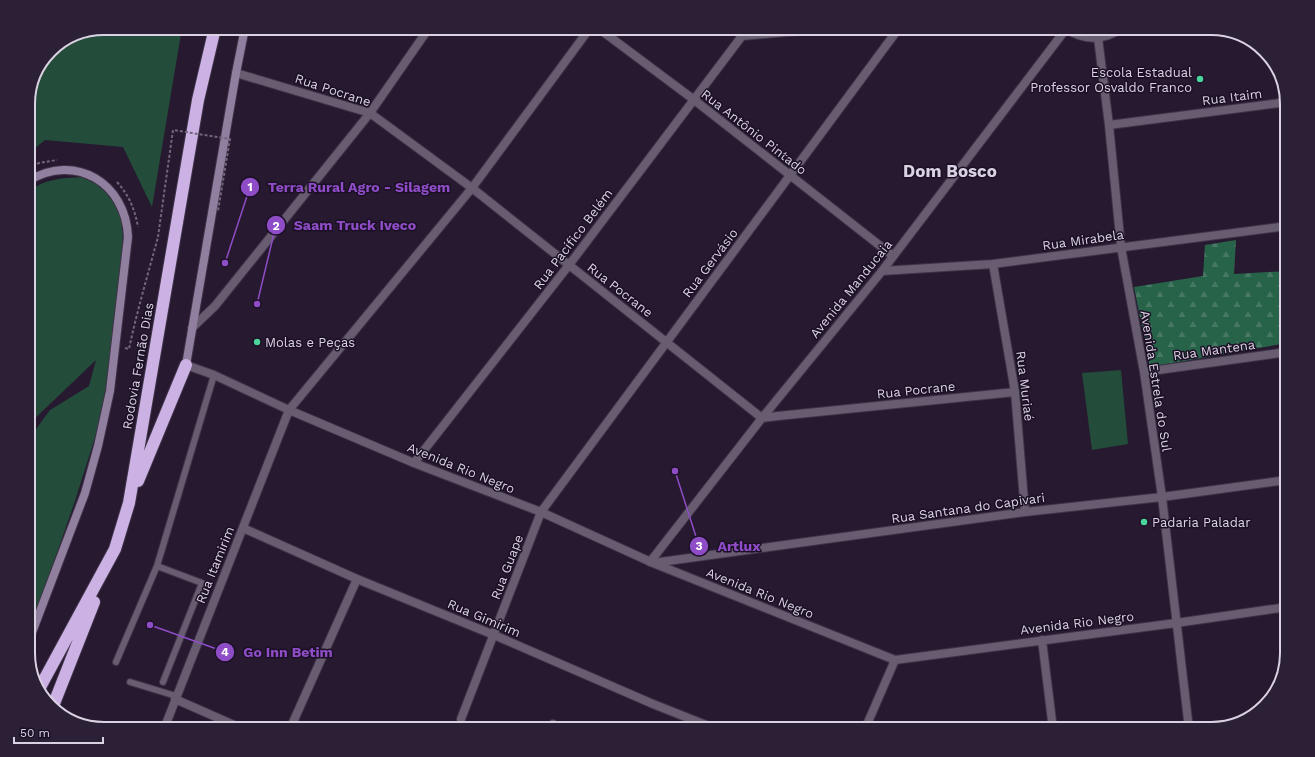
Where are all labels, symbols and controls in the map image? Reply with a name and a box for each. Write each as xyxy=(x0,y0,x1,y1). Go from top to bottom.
place label: Escola Estadual Professor Osvaldo Franco xyxy=(1030,65,1192,95)
street label: Rua Pocrane xyxy=(293,71,373,109)
marker: Escola Estadual Professor Osvaldo Franco xyxy=(1195,74,1205,84)
street label: Rua Antônio Pintado xyxy=(699,86,810,178)
street label: Rua Itaim xyxy=(1201,86,1263,108)
district label: Dom Bosco xyxy=(903,161,997,181)
callout: Terra Rural Agro - Silagem xyxy=(240,174,459,200)
text: Terra Rural Agro - Silagem xyxy=(268,179,450,195)
text: 1 xyxy=(247,180,253,194)
street label: Rua Pacífico Belém xyxy=(530,186,616,292)
callout: Saam Truck Iveco xyxy=(266,212,425,238)
text: Saam Truck Iveco xyxy=(294,217,416,233)
text: 2 xyxy=(272,219,280,233)
street label: Rua Gervásio xyxy=(679,225,741,300)
street label: Rua Mirabela xyxy=(1041,227,1125,253)
street label: Avenida Manducaia xyxy=(807,237,895,341)
street label: Rua Pocrane xyxy=(584,260,656,320)
street label: Rodovia Fernão Dias xyxy=(119,301,157,431)
street label: Avenida Estrela do Sul xyxy=(1137,309,1175,453)
place label: Molas e Peças xyxy=(265,335,355,350)
marker: Molas e Peças xyxy=(252,337,262,347)
street label: Rua Mantena xyxy=(1172,337,1257,363)
street label: Rua Muriaé xyxy=(1013,350,1037,422)
street label: Rua Pocrane xyxy=(876,378,956,402)
street label: Avenida Rio Negro xyxy=(405,440,517,496)
street label: Rua Santana do Capivari xyxy=(890,490,1046,526)
place label: Padaria Paladar xyxy=(1152,515,1251,530)
marker: Padaria Paladar xyxy=(1139,517,1149,527)
street label: Rua Itamirim xyxy=(193,524,237,606)
street label: Rua Guape xyxy=(488,532,526,602)
callout: Artlux xyxy=(689,533,768,559)
text: Artlux xyxy=(718,538,761,554)
text: 3 xyxy=(695,539,703,553)
street label: Avenida Rio Negro xyxy=(704,565,816,621)
street label: Rua Gimirim xyxy=(445,596,523,640)
street label: Avenida Rio Negro xyxy=(1019,609,1135,637)
callout: Go Inn Betim xyxy=(215,639,340,665)
text: Go Inn Betim xyxy=(243,644,333,660)
text: 4 xyxy=(221,645,229,659)
scale bar xyxy=(14,719,103,745)
text: 50 m xyxy=(20,726,50,740)

